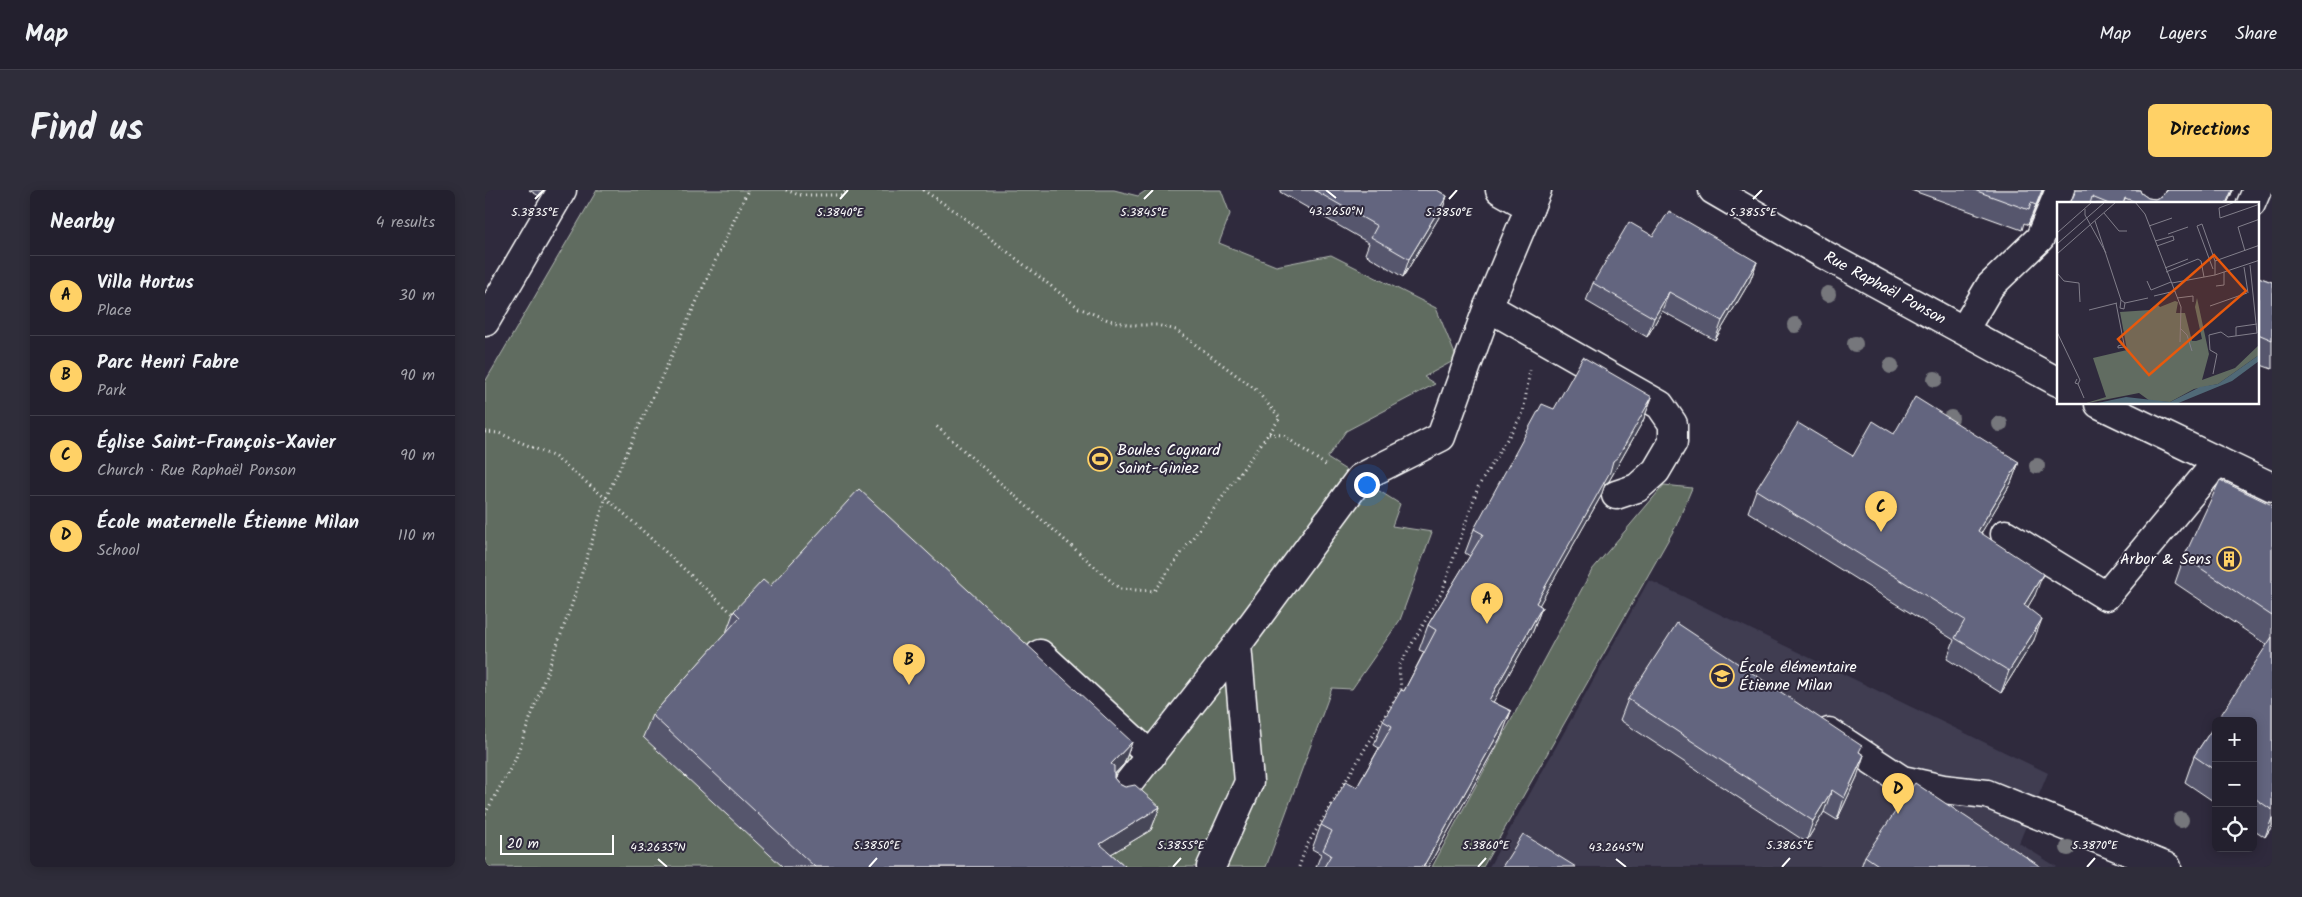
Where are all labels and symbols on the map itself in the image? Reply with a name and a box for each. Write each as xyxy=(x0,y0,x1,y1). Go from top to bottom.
text: 43.2650°N xyxy=(1309,202,1363,221)
inset map xyxy=(2057,202,2259,405)
text: 5.3835°E xyxy=(511,203,560,222)
text: 5.3840°E xyxy=(816,203,865,222)
text: 5.3845°E xyxy=(1120,203,1169,222)
text: 5.3850°E xyxy=(1426,203,1473,222)
text: 5.3855°E xyxy=(1729,203,1778,222)
street label: Rue Raphaël Ponson xyxy=(1820,244,1951,331)
place label: Boules Cognard Saint-Giniez xyxy=(1117,438,1221,481)
sports icon: Boules Cognard Saint-Giniez xyxy=(1087,446,1113,472)
your location xyxy=(1354,472,1380,498)
pin: C xyxy=(1865,491,1897,532)
building icon: Arbor & Sens xyxy=(2216,546,2242,572)
place label: Arbor & Sens xyxy=(2120,547,2211,572)
pin: A xyxy=(1471,583,1503,624)
pin: B xyxy=(893,644,925,685)
place label: École élémentaire Étienne Milan xyxy=(1739,655,1857,698)
school or university icon: École élémentaire Étienne Milan xyxy=(1709,663,1735,689)
pin: D xyxy=(1882,773,1914,814)
scale bar xyxy=(500,832,614,855)
text: 5.3850°E xyxy=(854,836,901,855)
text: 5.3855°E xyxy=(1157,836,1206,855)
text: 5.3860°E xyxy=(1462,836,1511,855)
text: 5.3865°E xyxy=(1766,836,1815,855)
text: 5.3870°E xyxy=(2072,836,2119,855)
text: 43.2635°N xyxy=(630,838,686,857)
text: 43.2645°N xyxy=(1588,838,1644,857)

